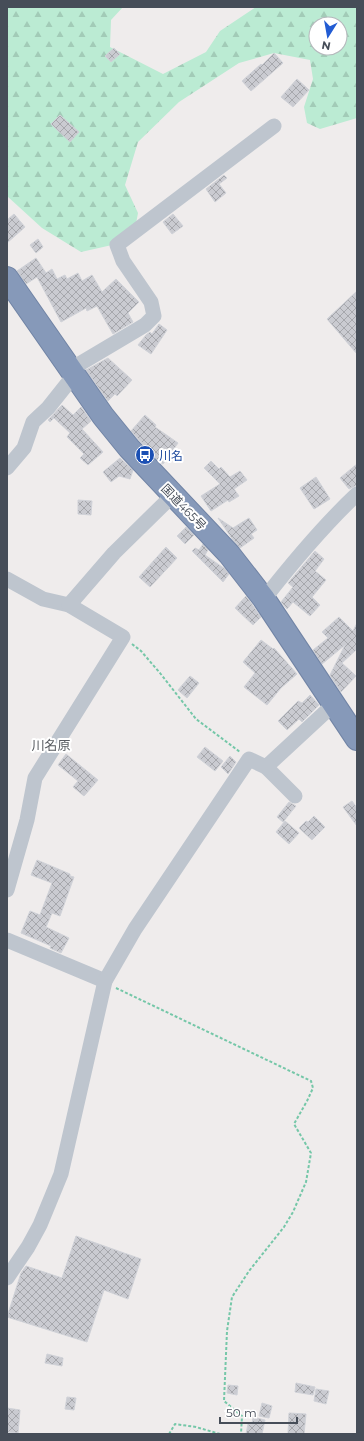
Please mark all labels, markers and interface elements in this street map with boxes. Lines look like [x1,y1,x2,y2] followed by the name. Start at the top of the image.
[308,16,348,56] north arrow
[320,38,332,54] text: N
[134,444,156,466] bus stop icon: 川名
[159,448,183,463] place label: 川名
[158,481,210,533] street label: 国道465号
[31,737,71,753] district label: 川名原
[220,1399,297,1425] scale bar
[226,1405,257,1420] text: 50 m

